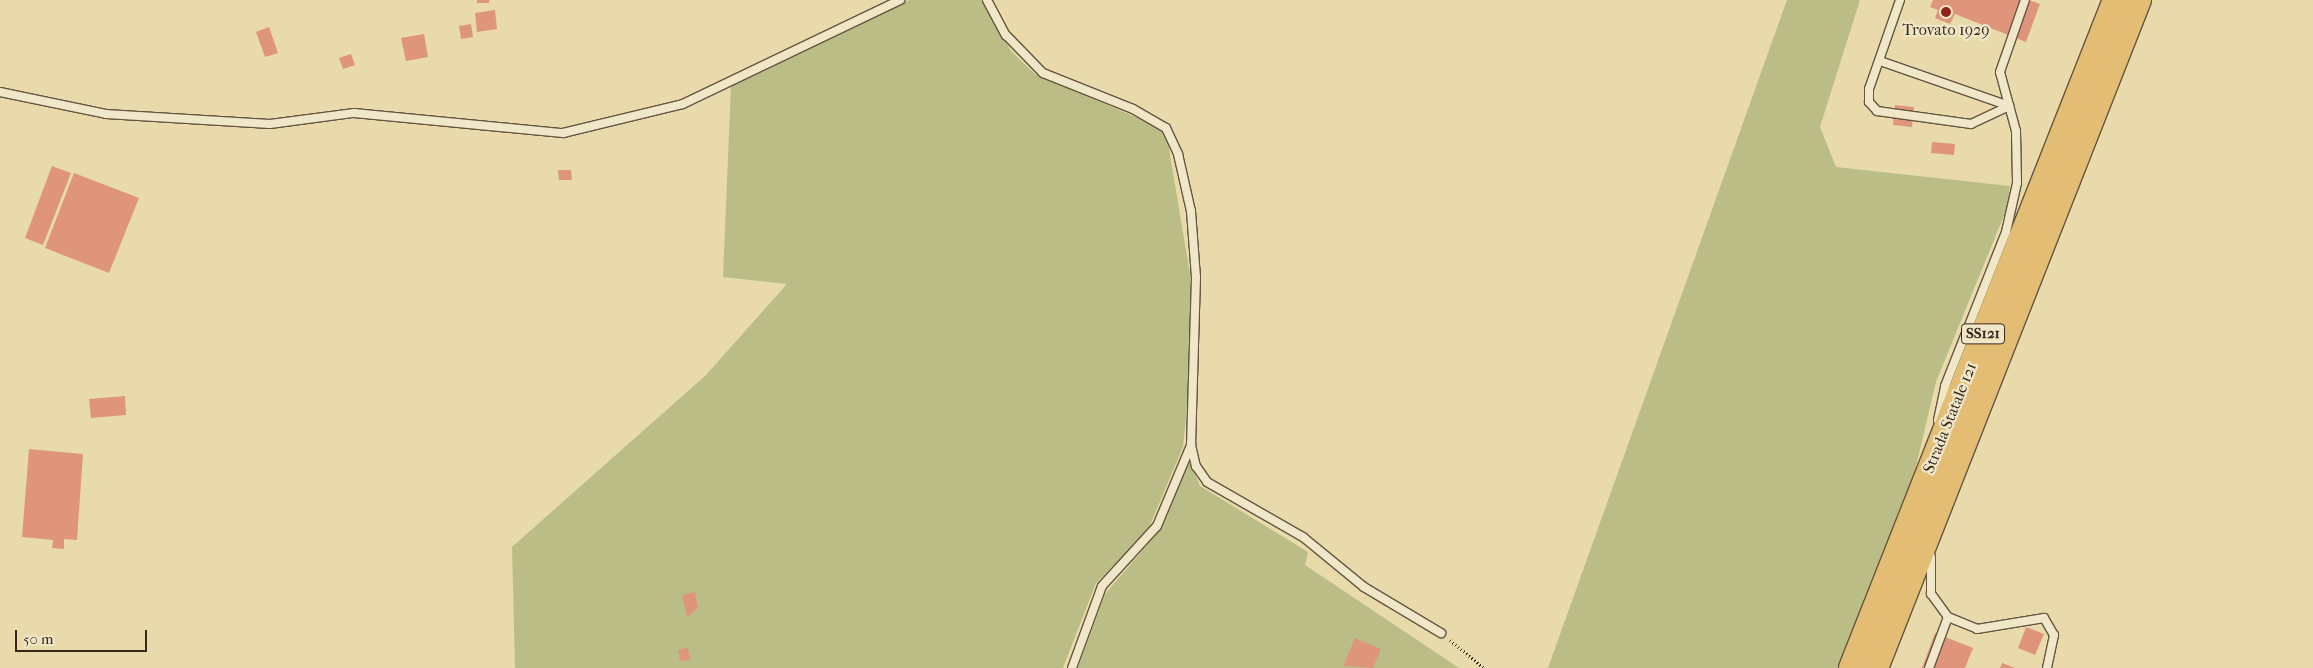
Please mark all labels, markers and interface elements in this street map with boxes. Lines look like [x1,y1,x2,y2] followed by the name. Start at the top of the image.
[1940,6,1952,18] marker: Trovato 1929
[1902,20,1990,40] place label: Trovato 1929
[1960,322,2006,346] road number: SS121
[1919,360,1981,476] street label: Strada Statale 121
[18,620,150,652] scale bar
[23,630,53,648] text: 50 m

